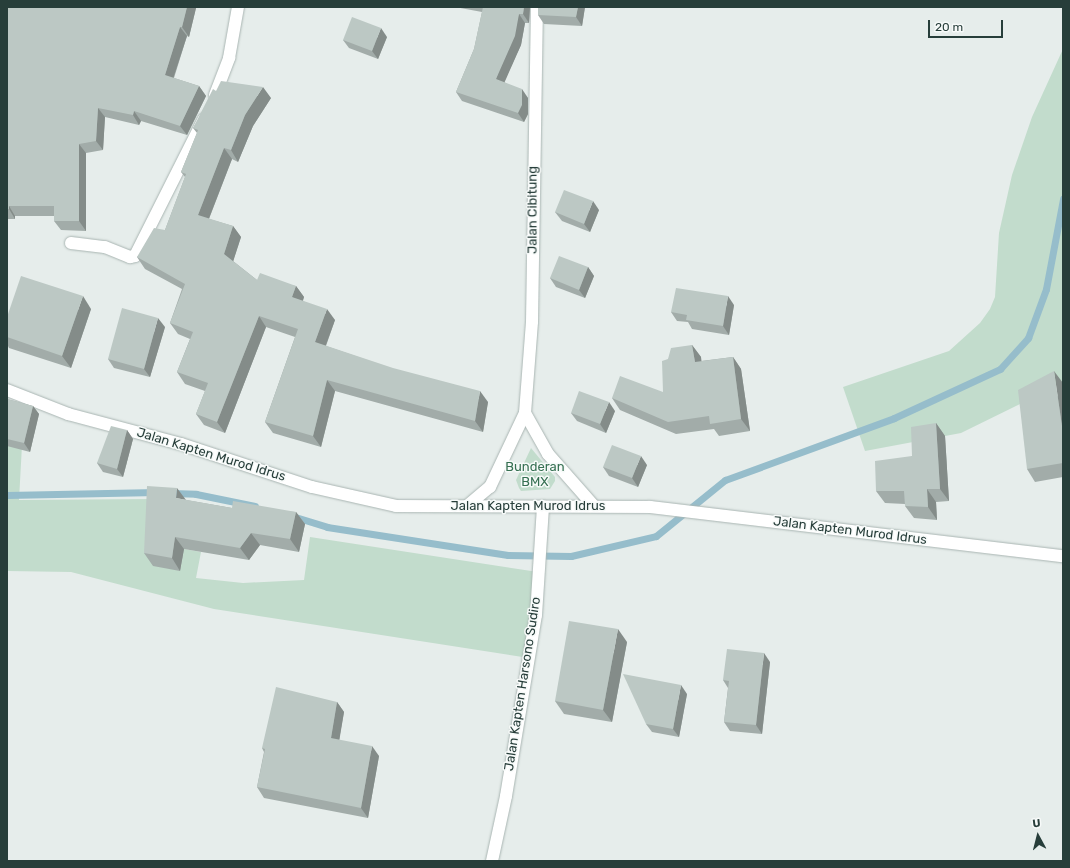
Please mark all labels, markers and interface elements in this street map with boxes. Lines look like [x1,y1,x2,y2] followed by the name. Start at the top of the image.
[930,12,1005,38] scale bar
[935,20,963,34] text: 20 m
[525,166,541,254] street label: Jalan Cibitung
[135,425,287,485] street label: Jalan Kapten Murod Idrus
[505,460,565,491] park label: Bunderan BMX
[451,498,605,514] street label: Jalan Kapten Murod Idrus
[772,514,928,548] street label: Jalan Kapten Murod Idrus
[502,596,544,772] street label: Jalan Kapten Harsono Sudiro
[1018,816,1058,856] north arrow
[1032,817,1041,831] text: U

